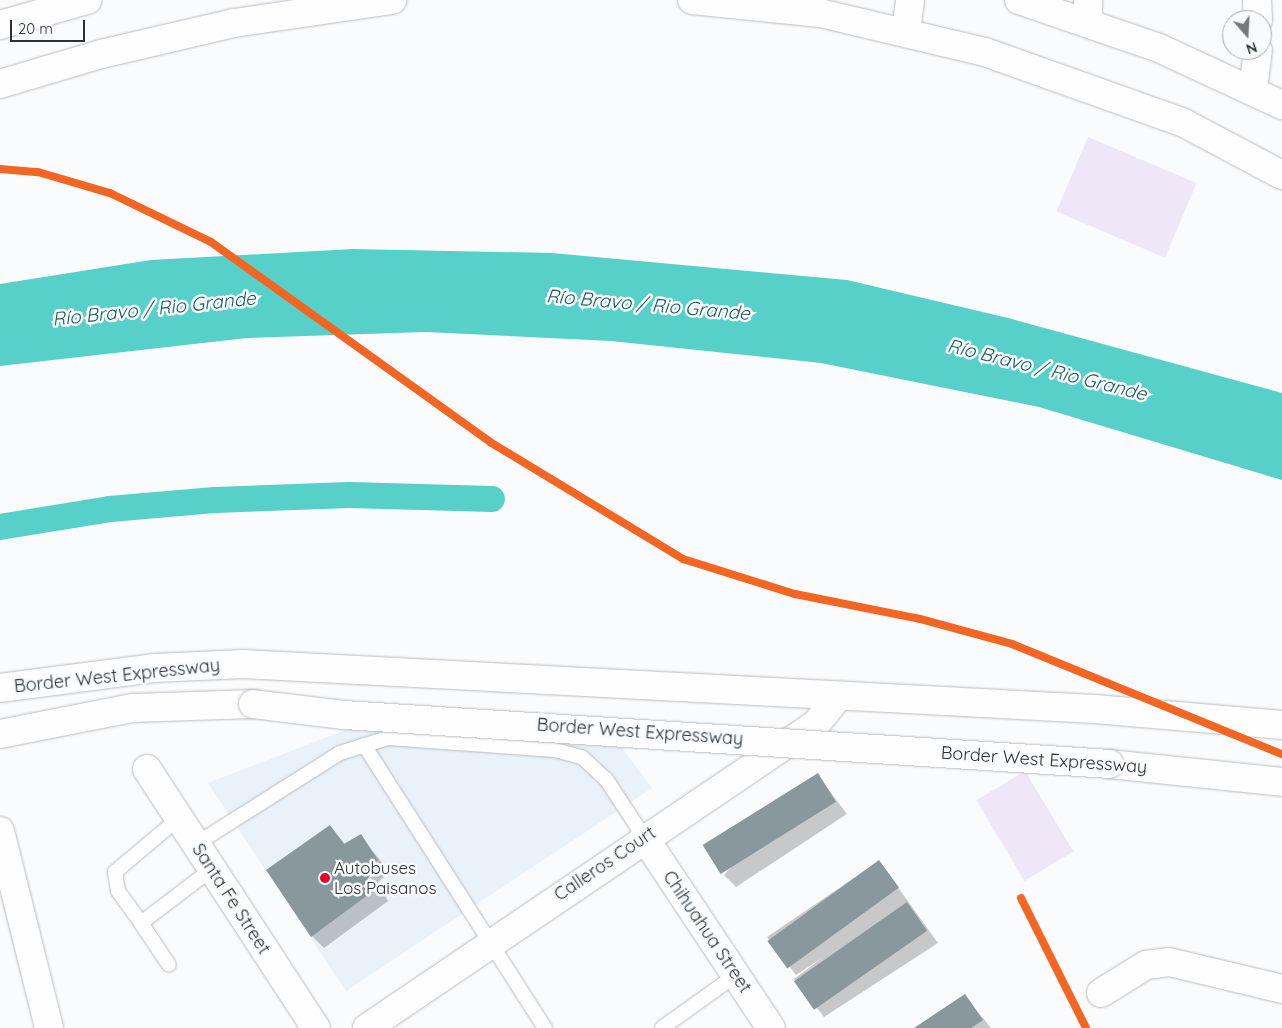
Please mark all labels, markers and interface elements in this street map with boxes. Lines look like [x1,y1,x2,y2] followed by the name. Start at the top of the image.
[12,10,88,42] scale bar
[1222,10,1272,60] north arrow
[18,19,53,38] text: 20 m
[1244,38,1259,58] text: N
[545,285,751,325] water label: Río Bravo / Rio Grande
[51,287,257,331] water label: Río Bravo / Rio Grande
[945,334,1149,406] water label: Río Bravo / Rio Grande
[13,654,221,698] street label: Border West Expressway
[536,714,744,750] street label: Border West Expressway
[940,742,1148,778] street label: Border West Expressway
[550,822,660,906] street label: Calleros Court
[187,840,275,958] street label: Santa Fe Street
[334,858,436,898] place label: Autobuses Los Paisanos
[658,867,756,997] street label: Chihuahua Street
[320,873,330,883] marker: Autobuses Los Paisanos

